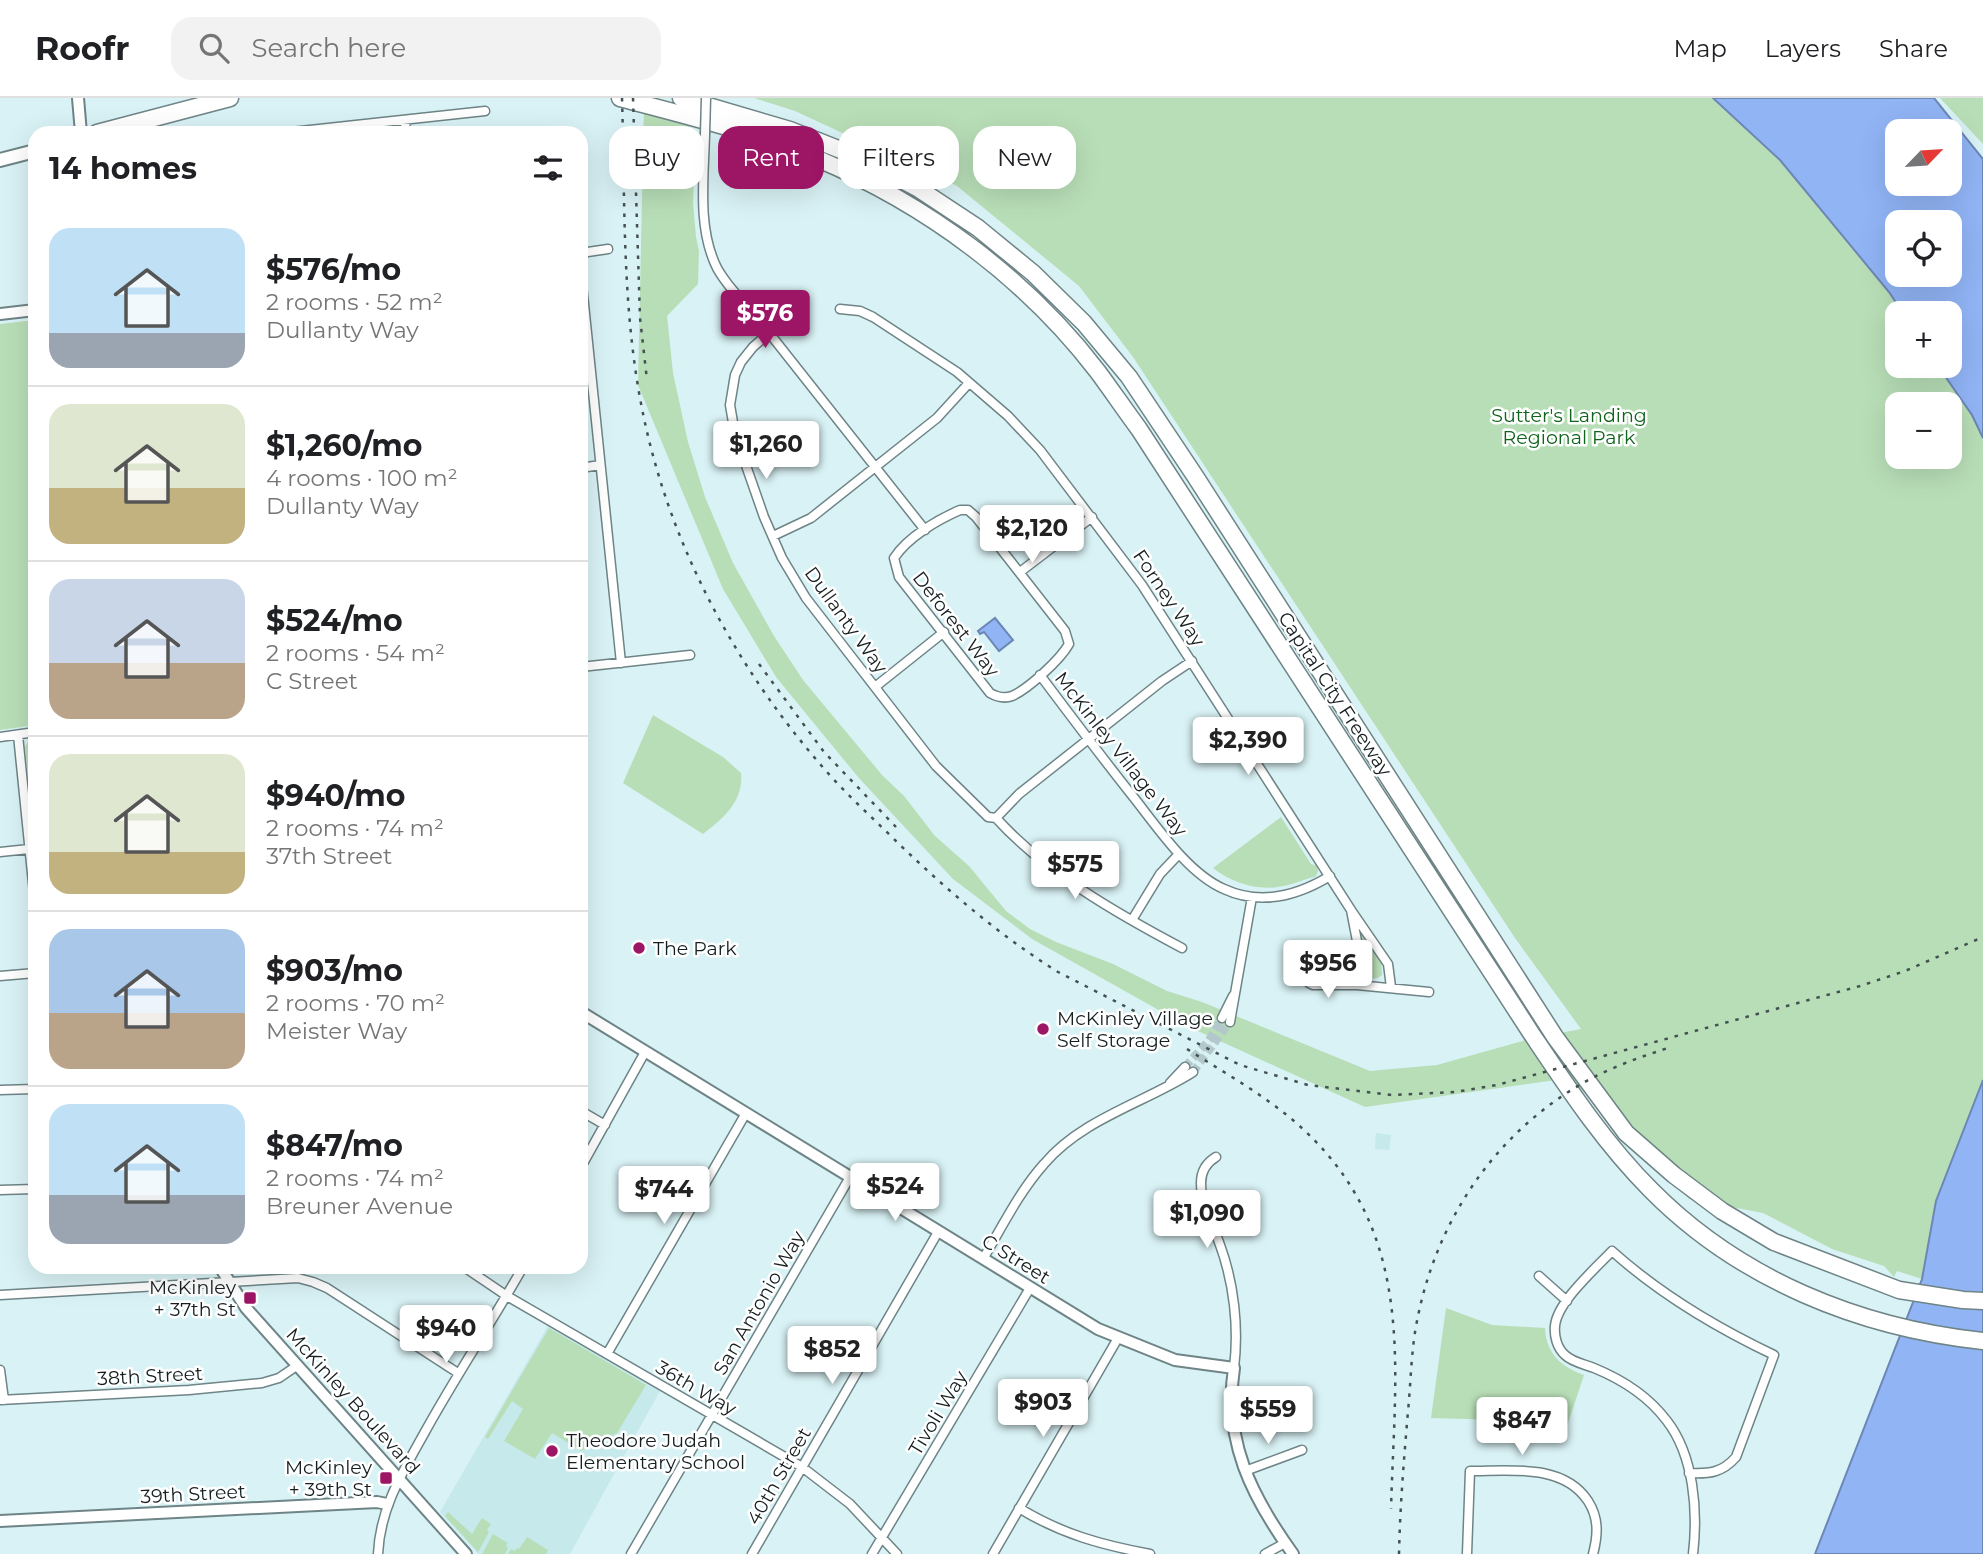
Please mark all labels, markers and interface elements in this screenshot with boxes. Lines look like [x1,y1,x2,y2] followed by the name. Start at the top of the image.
[171,17,661,80] search box
[35,28,129,68] text: Roofr
[195,29,233,67] icon: search
[251,32,406,64] text: Search here
[1673,34,1727,63] text: Map
[1765,34,1841,63] text: Layers
[1879,34,1948,63] text: Share
[1885,119,1962,196] north arrow
[1885,119,1962,469] map controls
[609,126,704,189] chip: Buy
[718,126,824,189] chip: Rent
[838,126,959,189] chip: Filters
[973,126,1076,189] chip: New
[529,149,567,187] icon: filters
[49,150,197,187] text: 14 homes
[1885,210,1962,287] button: locate
[266,251,401,288] text: $576/mo
[105,256,189,340] icon: home
[266,288,443,316] text: 2 rooms · 52 m²
[724,290,806,350] pin: $576
[737,299,793,327] text: $576
[1885,301,1962,378] button: +
[266,316,419,344] text: Dullanty Way
[1885,392,1962,469] button: −
[1491,404,1647,449] park label: Sutter's Landing Regional Park
[709,422,823,481] pin: $1,260
[266,427,422,464] text: $1,260/mo
[729,430,803,458] text: $1,260
[105,432,189,516] icon: home
[266,464,458,492] text: 4 rooms · 100 m²
[266,492,419,520] text: Dullanty Way
[975,505,1089,565] pin: $2,120
[996,514,1068,542] text: $2,120
[1128,545,1210,651] street label: Forney Way
[800,562,893,678] street label: Dullanty Way
[908,567,1005,682] street label: Deforest Way
[266,602,403,639] text: $524/mo
[105,607,189,691] icon: home
[1273,608,1397,781] street label: Capital City Freeway
[266,639,445,667] text: 2 rooms · 54 m²
[266,667,358,695] text: C Street
[1050,667,1193,841] street label: McKinley Village Way
[1191,718,1305,777] pin: $2,390
[1209,726,1287,754] text: $2,390
[266,777,405,814] text: $940/mo
[105,782,189,866] icon: home
[266,814,444,842] text: 2 rooms · 74 m²
[266,842,392,870] text: 37th Street
[1034,842,1116,901] pin: $575
[1047,850,1103,878] text: $575
[653,937,737,960] place label: The Park
[631,940,647,956] marker: The Park
[1287,940,1369,1000] pin: $956
[1299,949,1357,977] text: $956
[266,952,403,989] text: $903/mo
[105,957,189,1041] icon: home
[266,989,445,1017] text: 2 rooms · 70 m²
[1057,1007,1213,1052] place label: McKinley Village Self Storage
[266,1017,407,1045] text: Meister Way
[1035,1021,1051,1037] marker: McKinley Village Self Storage
[266,1127,403,1164] text: $847/mo
[105,1132,189,1216] icon: home
[266,1164,444,1192] text: 2 rooms · 74 m²
[854,1164,936,1223] pin: $524
[623,1166,705,1226] pin: $744
[866,1172,924,1200] text: $524
[635,1175,693,1203] text: $744
[1150,1190,1264,1250] pin: $1,090
[266,1192,453,1220] text: Breuner Avenue
[1169,1199,1245,1227] text: $1,090
[708,1226,810,1379] street label: San Antonio Way
[978,1229,1055,1289] street label: C Street
[149,1276,237,1321] place label: McKinley + 37th St
[242,1290,258,1306] marker: McKinley + 37th St
[405,1306,487,1365] pin: $940
[416,1314,476,1342] text: $940
[281,1323,425,1479] street label: McKinley Boulevard
[791,1326,873,1386] pin: $852
[804,1335,861,1363] text: $852
[652,1356,741,1421] street label: 36th Way
[97,1362,204,1390] street label: 38th Street
[904,1366,973,1459] street label: Tivoli Way
[1002,1380,1084,1439] pin: $903
[1227,1386,1309,1446] pin: $559
[1014,1388,1072,1416] text: $903
[1240,1395,1296,1423] text: $559
[1481,1398,1563,1457] pin: $847
[1492,1406,1552,1434] text: $847
[742,1423,816,1529] street label: 40th Street
[566,1429,745,1474] place label: Theodore Judah Elementary School
[544,1443,560,1459] marker: Theodore Judah Elementary School
[285,1456,373,1501] place label: McKinley + 39th St
[378,1470,394,1486] marker: McKinley + 39th St
[140,1480,247,1508] street label: 39th Street

